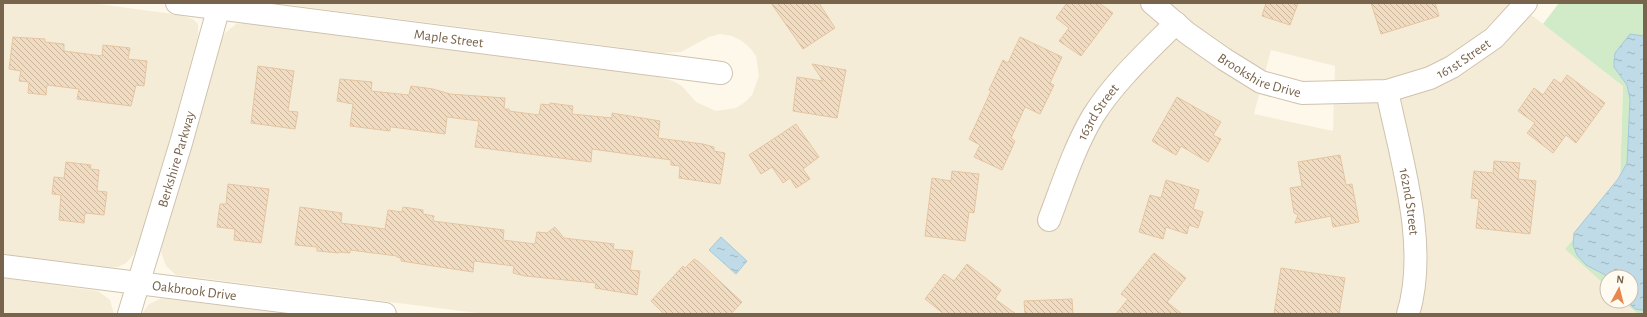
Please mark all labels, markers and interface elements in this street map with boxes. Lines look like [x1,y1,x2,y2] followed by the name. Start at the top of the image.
[413,28,485,50] street label: Maple Street
[1435,36,1494,82] street label: 161st Street
[1215,51,1302,100] street label: Brookshire Drive
[1075,81,1122,143] street label: 163rd Street
[156,109,198,209] street label: Berkshire Parkway
[1396,167,1421,236] street label: 162nd Street
[1599,269,1639,309] north arrow
[1616,274,1625,285] text: N
[151,279,237,303] street label: Oakbrook Drive

